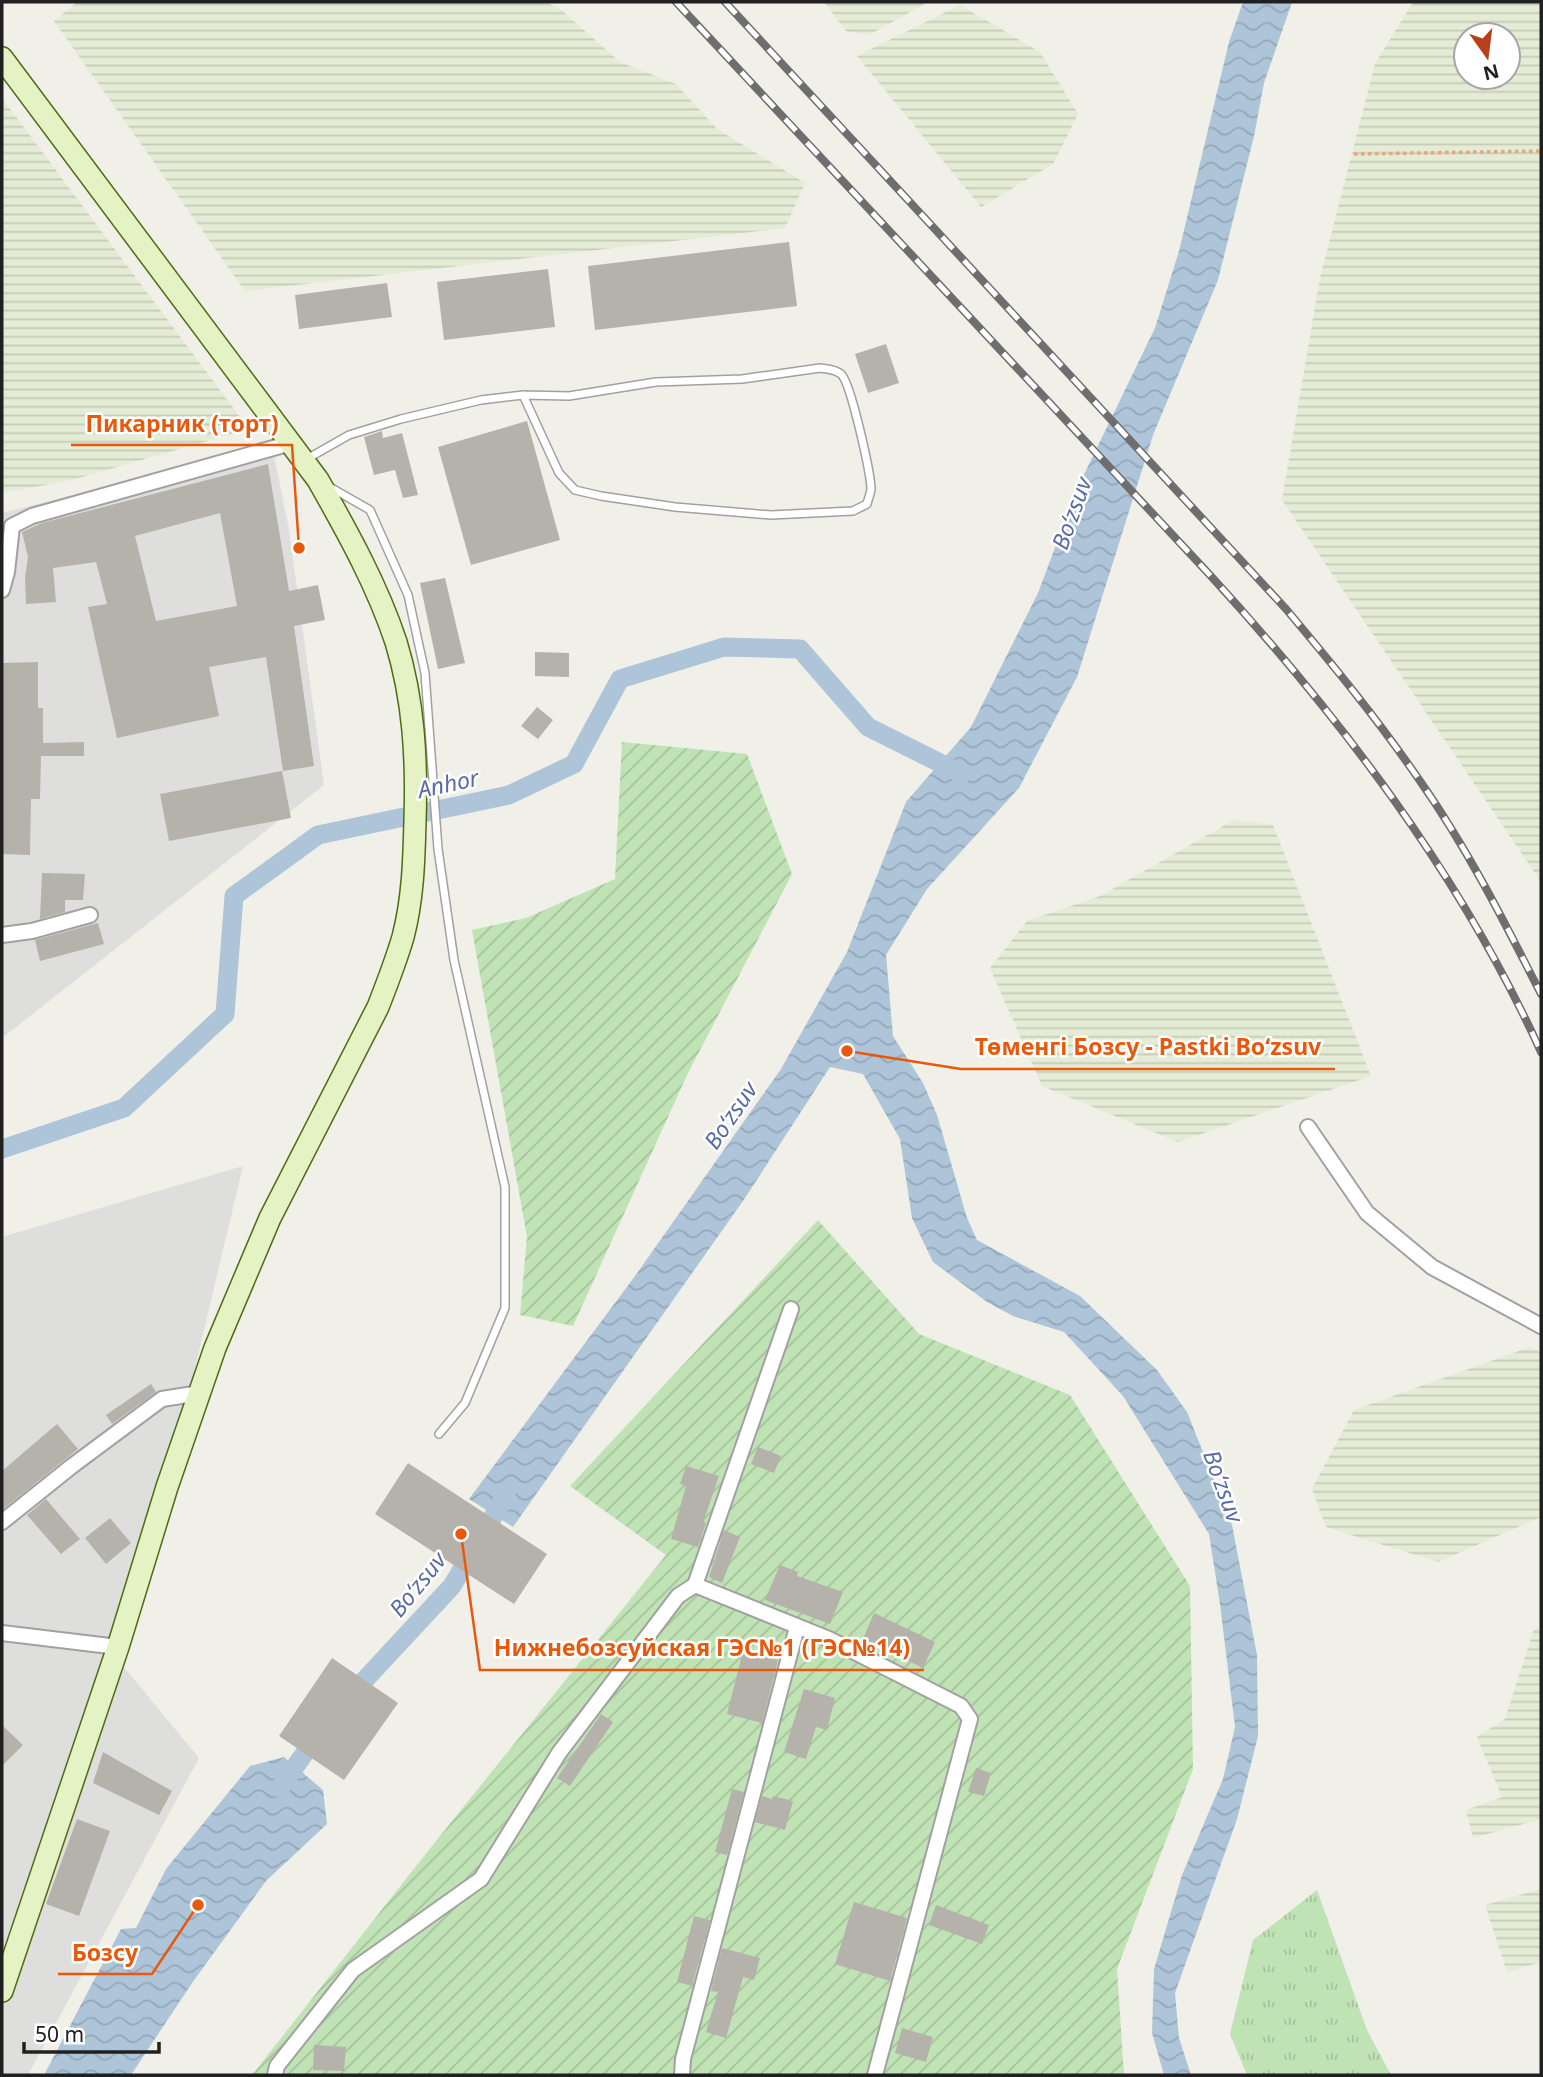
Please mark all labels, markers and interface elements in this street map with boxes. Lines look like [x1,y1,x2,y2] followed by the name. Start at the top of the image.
[1452,21,1522,91] north arrow
[1480,58,1502,87] text: N
[71,401,292,445] callout: Пикарник (торт)
[85,407,279,439] text: Пикарник (торт)
[1043,471,1099,554] water label: Boʻzsuv
[413,761,482,805] water label: Anhor
[961,1025,1335,1069] callout: Төменгі Бозсу - Pastki Boʻzsuv
[975,1030,1322,1062] text: Төменгі Бозсу - Pastki Boʻzsuv
[696,1074,765,1155] water label: Boʻzsuv
[1196,1445,1252,1528] water label: Boʻzsuv
[381,1544,454,1623] water label: Boʻzsuv
[480,1626,924,1670] callout: Нижнебозсуйская ГЭС№1 (ГЭС№14)
[494,1631,910,1663] text: Нижнебозсуйская ГЭС№1 (ГЭС№14)
[58,1930,152,1974] callout: Бозсу
[72,1936,139,1968] text: Бозсу
[24,2010,159,2054] scale bar
[35,2020,84,2048] text: 50 m

